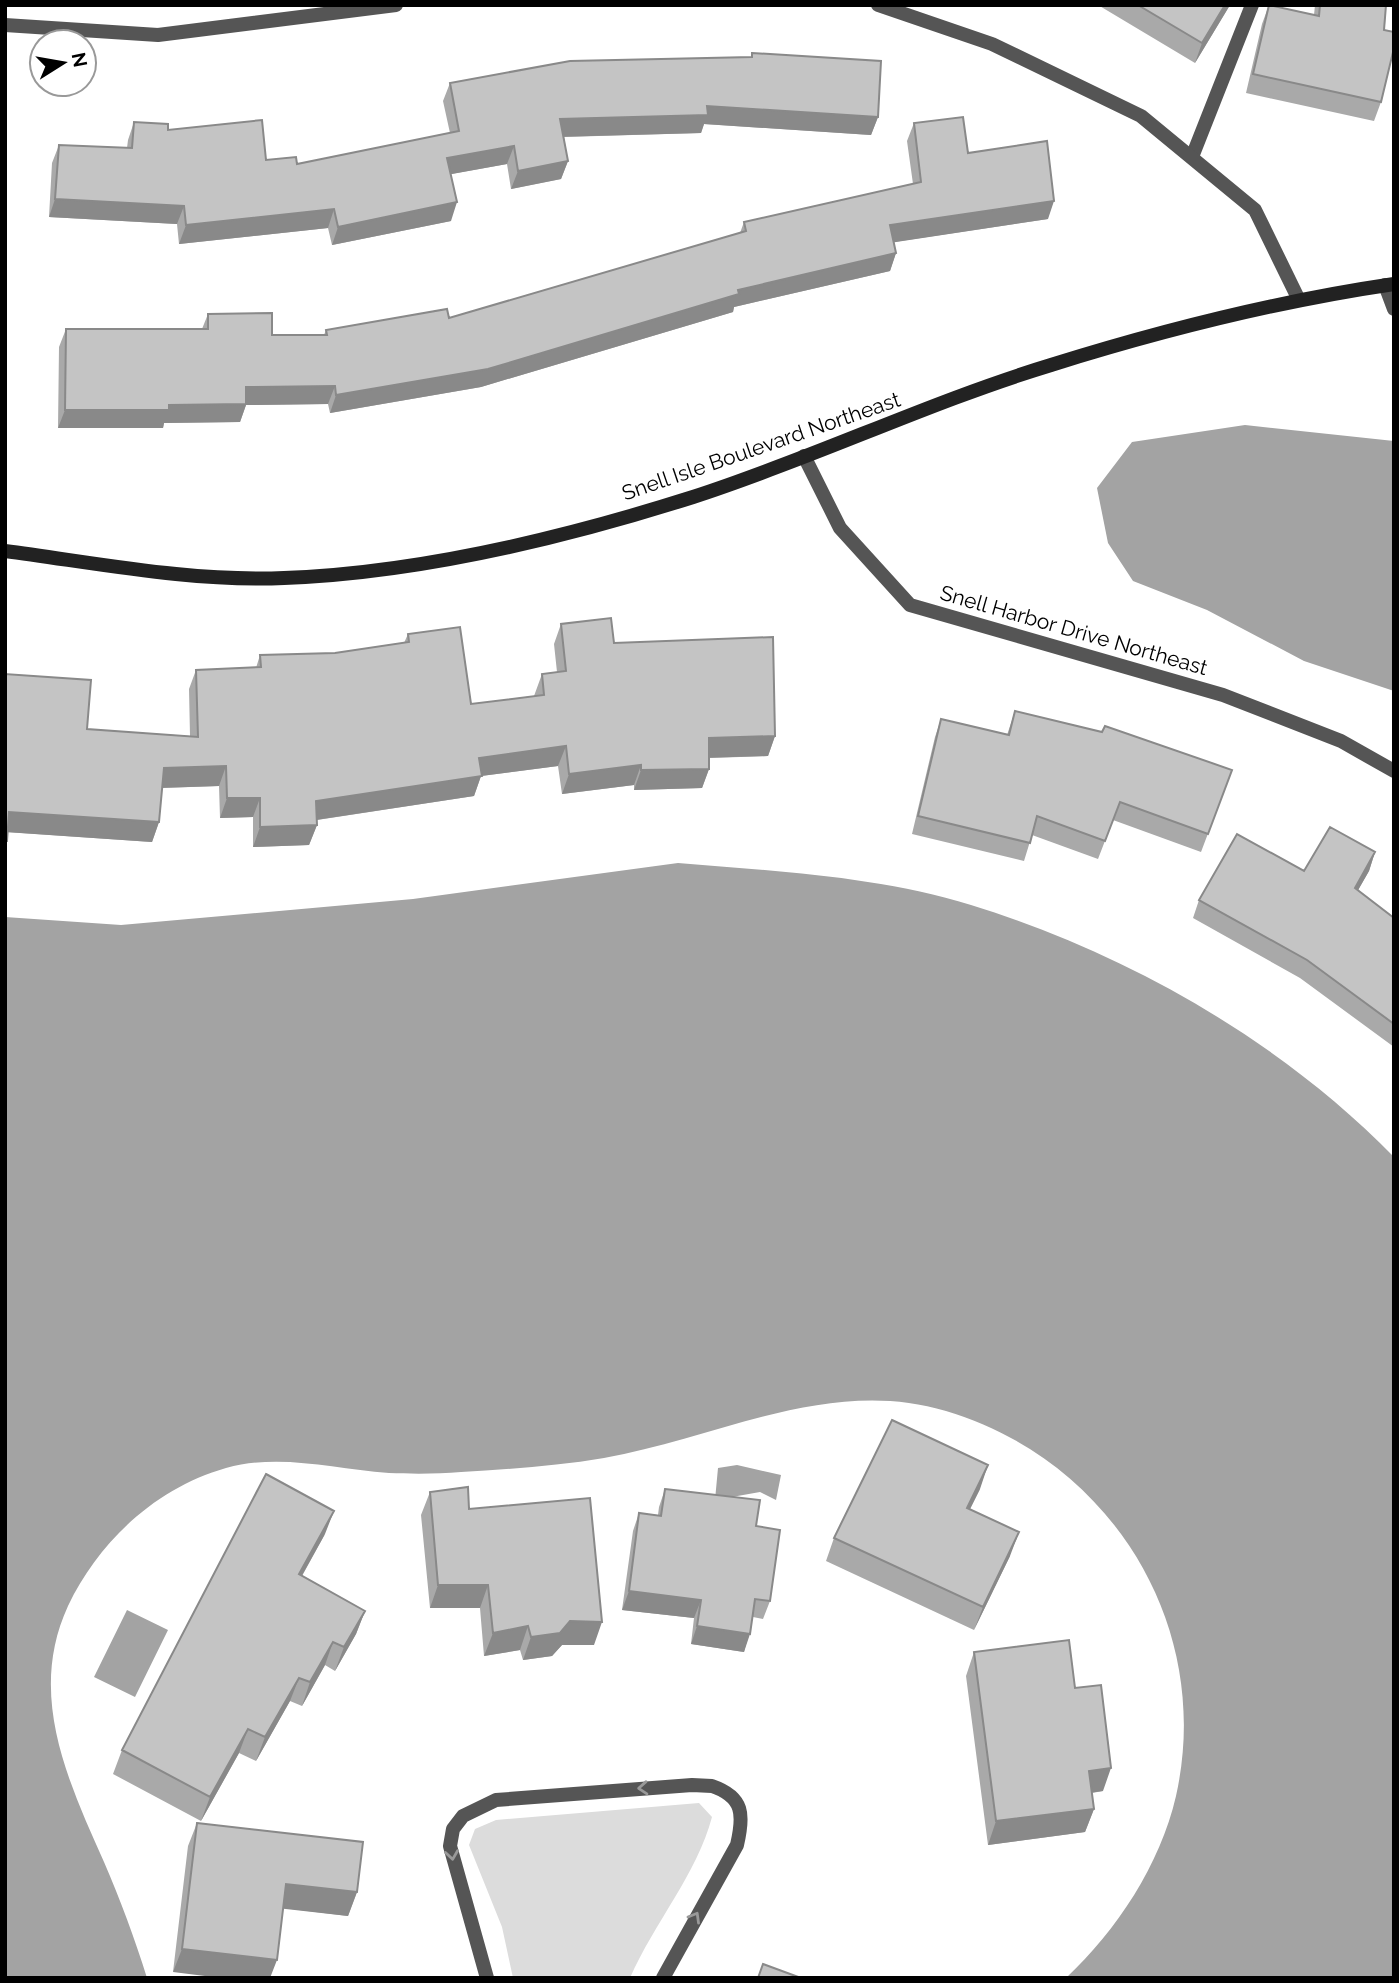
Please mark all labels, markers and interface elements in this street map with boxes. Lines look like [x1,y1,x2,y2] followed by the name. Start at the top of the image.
[28,28,98,98] north arrow
[68,51,92,69] text: N
[619,387,903,505] street label: Snell Isle Boulevard Northeast
[937,580,1211,680] street label: Snell Harbor Drive Northeast
[637,1780,648,1795] one-way arrow
[444,1849,459,1861] one-way arrow
[687,1912,700,1925] one-way arrow

